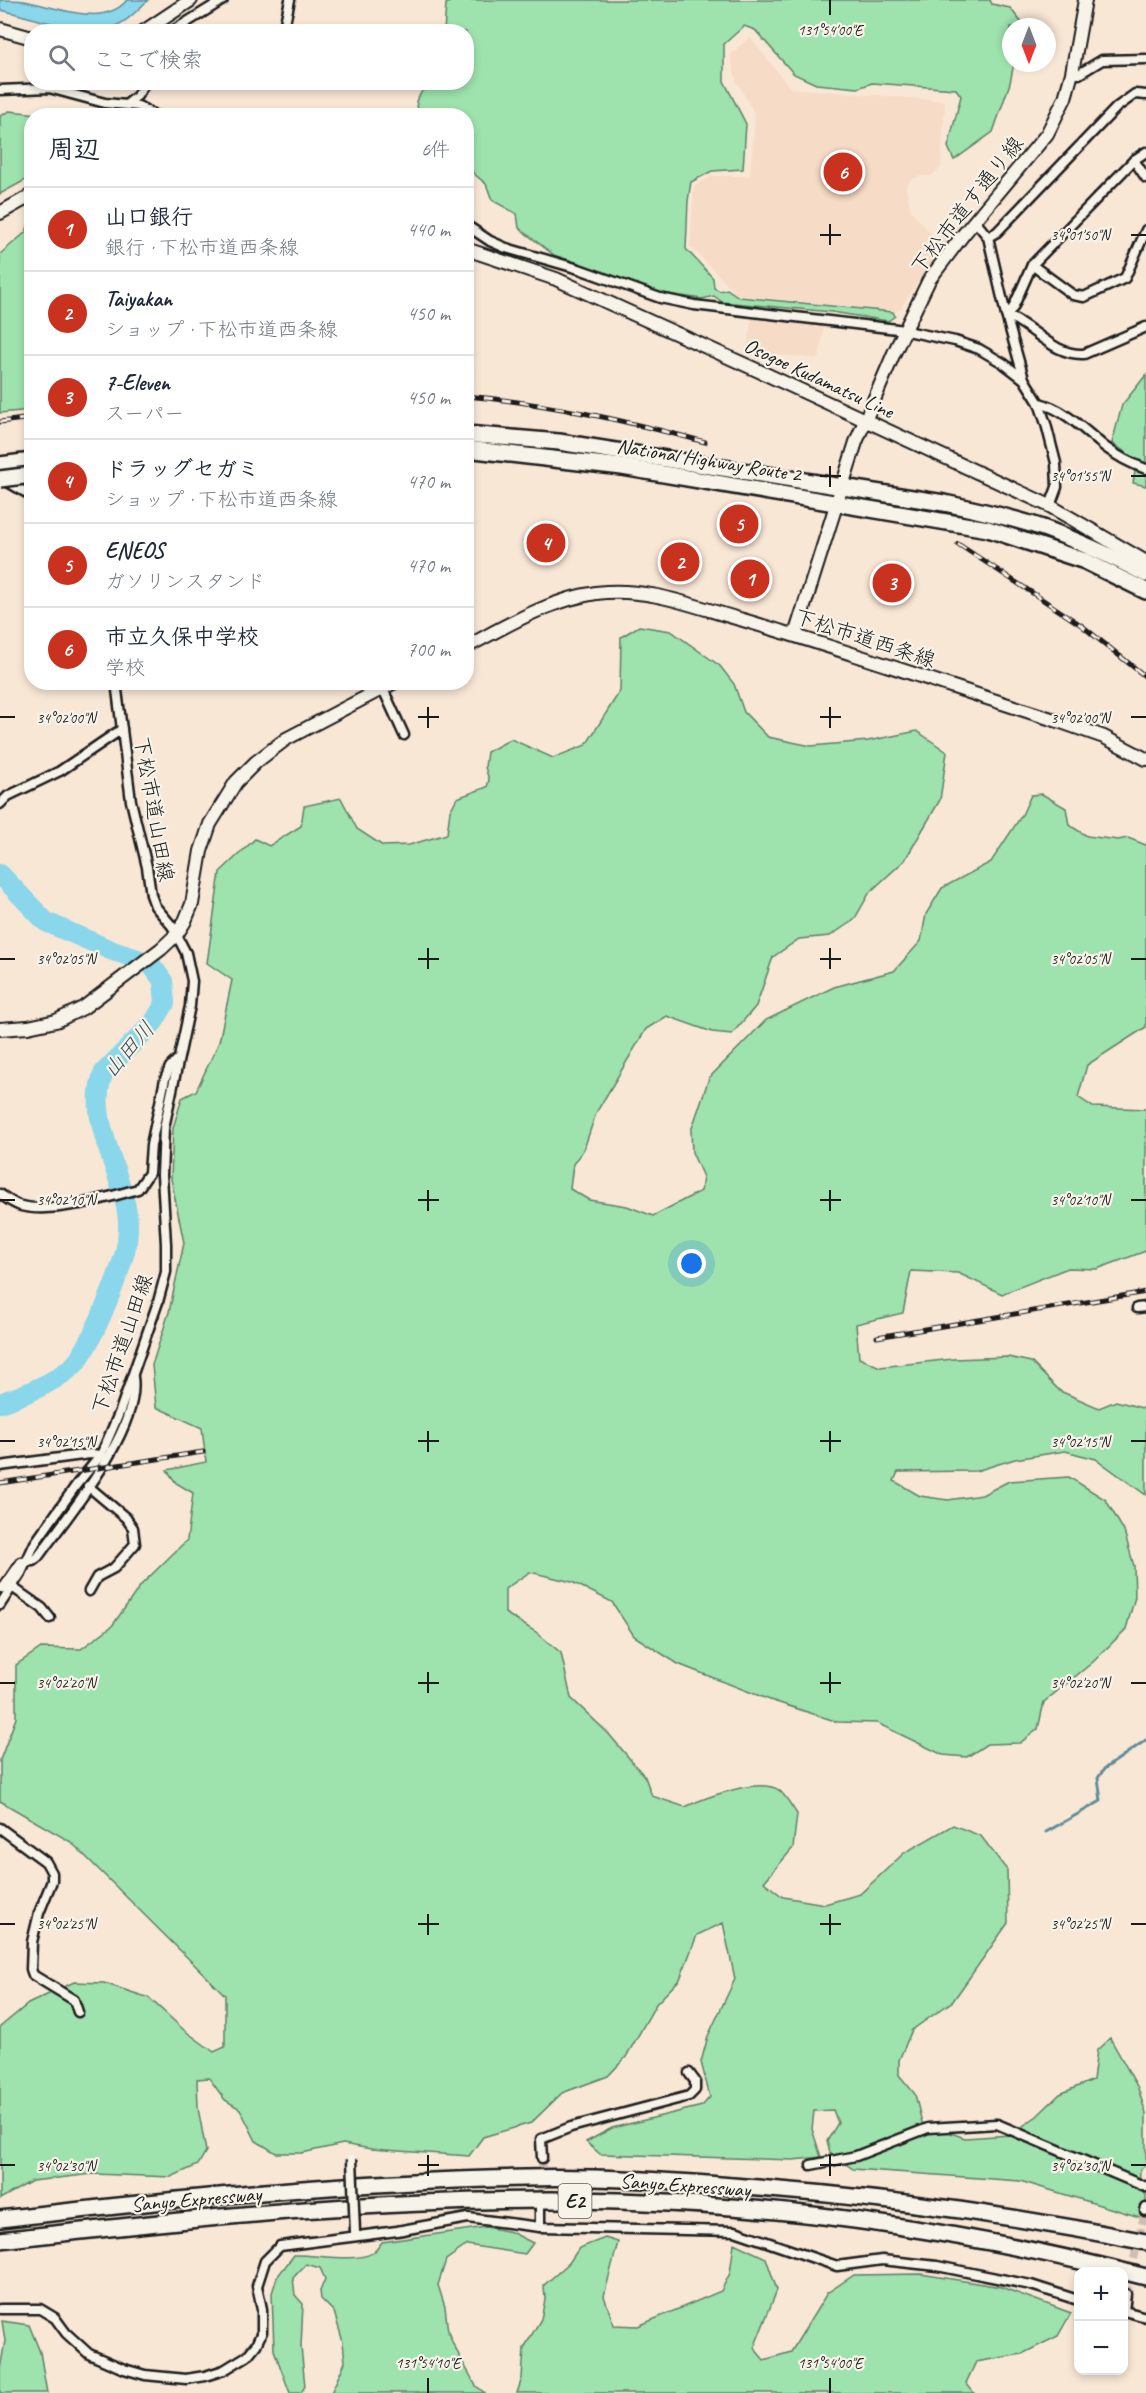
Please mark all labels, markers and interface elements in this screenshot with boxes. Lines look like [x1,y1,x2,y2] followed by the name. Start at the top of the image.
[1002,18,1056,72] north arrow
[798,21,864,40] text: 131°54'00"E
[24,24,474,90] search box
[45,41,78,74] icon: search
[93,46,203,74] text: ここで検索
[905,131,1029,279] street label: 下松市道す通り線
[48,133,100,166] text: 周辺
[421,137,450,162] text: 6件
[824,150,862,195] pin: 6
[105,203,193,231] text: 山口銀行
[63,217,72,242] text: 1
[407,217,450,242] text: 440 m
[1050,226,1113,245] text: 34°01'50"N
[105,235,298,260] text: 銀行 · 下松市道西条線
[105,285,172,313] text: Taiyakan
[63,301,72,326] text: 2
[407,301,450,326] text: 450 m
[105,317,338,342] text: ショップ · 下松市道西条線
[740,332,899,425] street label: Osogoe Kudamatsu Line
[105,369,170,397] text: 7-Eleven
[63,385,72,410] text: 3
[407,385,450,410] text: 450 m
[105,401,184,426] text: スーパー
[615,433,805,488] street label: National Highway Route 2
[105,455,259,483] text: ドラッグセガミ
[1050,467,1113,486] text: 34°01'55"N
[63,469,72,494] text: 4
[407,469,450,494] text: 470 m
[105,487,338,512] text: ショップ · 下松市道西条線
[720,502,758,546] pin: 5
[526,520,566,566] pin: 4
[105,537,164,565] text: ENEOS
[660,540,700,584] pin: 2
[63,553,72,578] text: 5
[407,553,450,578] text: 470 m
[730,556,770,602] pin: 1
[872,560,912,606] pin: 3
[105,569,265,594] text: ガソリンスタンド
[791,603,939,673] street label: 下松市道西条線
[105,623,259,651] text: 市立久保中学校
[63,637,72,662] text: 6
[407,637,450,662] text: 700 m
[105,655,145,680] text: 学校
[36,709,99,728] text: 34°02'00"N
[1050,709,1113,728] text: 34°02'00"N
[128,734,180,884] street label: 下松市道山田線
[36,950,99,969] text: 34°02'05"N
[1050,950,1113,969] text: 34°02'05"N
[97,1016,161,1084] water label: 山田川
[36,1191,99,1210] text: 34°02'10"N
[1050,1191,1113,1210] text: 34°02'10"N
[677,1249,706,1278] your location
[86,1270,158,1418] street label: 下松市道山田線
[36,1433,99,1452] text: 34°02'15"N
[1050,1433,1113,1452] text: 34°02'15"N
[36,1674,99,1693] text: 34°02'20"N
[1050,1674,1113,1693] text: 34°02'20"N
[36,1915,99,1934] text: 34°02'25"N
[1050,1915,1113,1934] text: 34°02'25"N
[36,2157,99,2176] text: 34°02'30"N
[1050,2157,1113,2176] text: 34°02'30"N
[619,2167,753,2203] street label: Sanyo Expressway
[130,2180,264,2218] street label: Sanyo Expressway
[558,2184,592,2218] road number: E2
[1074,2267,1128,2375] map controls
[1074,2267,1128,2321] button: +
[1074,2321,1128,2375] button: −
[396,2354,462,2373] text: 131°54'10"E
[798,2354,864,2373] text: 131°54'00"E

